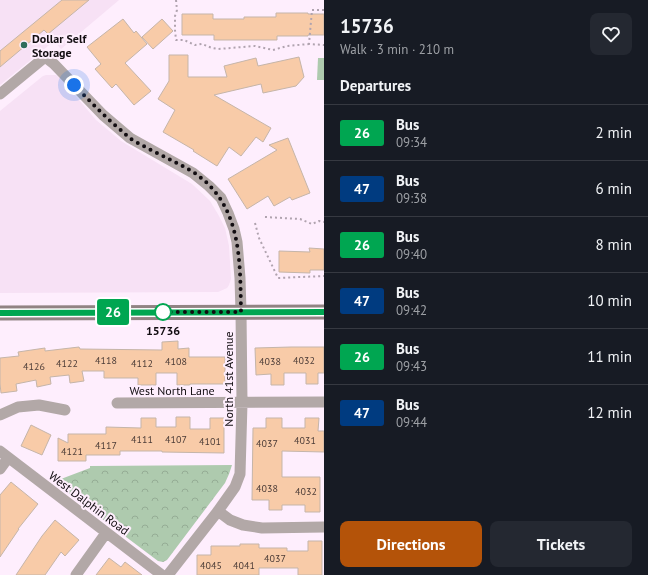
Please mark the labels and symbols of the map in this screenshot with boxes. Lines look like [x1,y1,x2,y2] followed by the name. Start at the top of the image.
[32,31,87,60] place label: Dollar Self Storage
[19,40,29,50] marker: Dollar Self Storage
[64,75,84,95] your location
[95,299,131,325] line badge: 26
[154,303,172,321] marker: 15736
[146,323,180,338] place label: 15736
[221,331,236,427] street label: North 41st Avenue
[95,354,117,367] house number: 4118
[293,354,315,367] house number: 4032
[165,355,187,368] house number: 4108
[259,355,281,368] house number: 4038
[56,357,78,370] house number: 4122
[131,357,153,370] house number: 4112
[23,360,45,373] house number: 4126
[129,383,215,398] street label: West North Lane
[131,433,153,446] house number: 4111
[165,433,187,446] house number: 4107
[294,434,316,447] house number: 4031
[199,435,221,448] house number: 4101
[256,437,278,450] house number: 4037
[95,439,117,452] house number: 4117
[61,445,83,458] house number: 4121
[46,468,132,538] street label: West Dalphin Road
[256,482,278,495] house number: 4038
[295,485,317,498] house number: 4032
[264,552,286,565] house number: 4037
[200,559,222,572] house number: 4045
[233,559,255,572] house number: 4041

